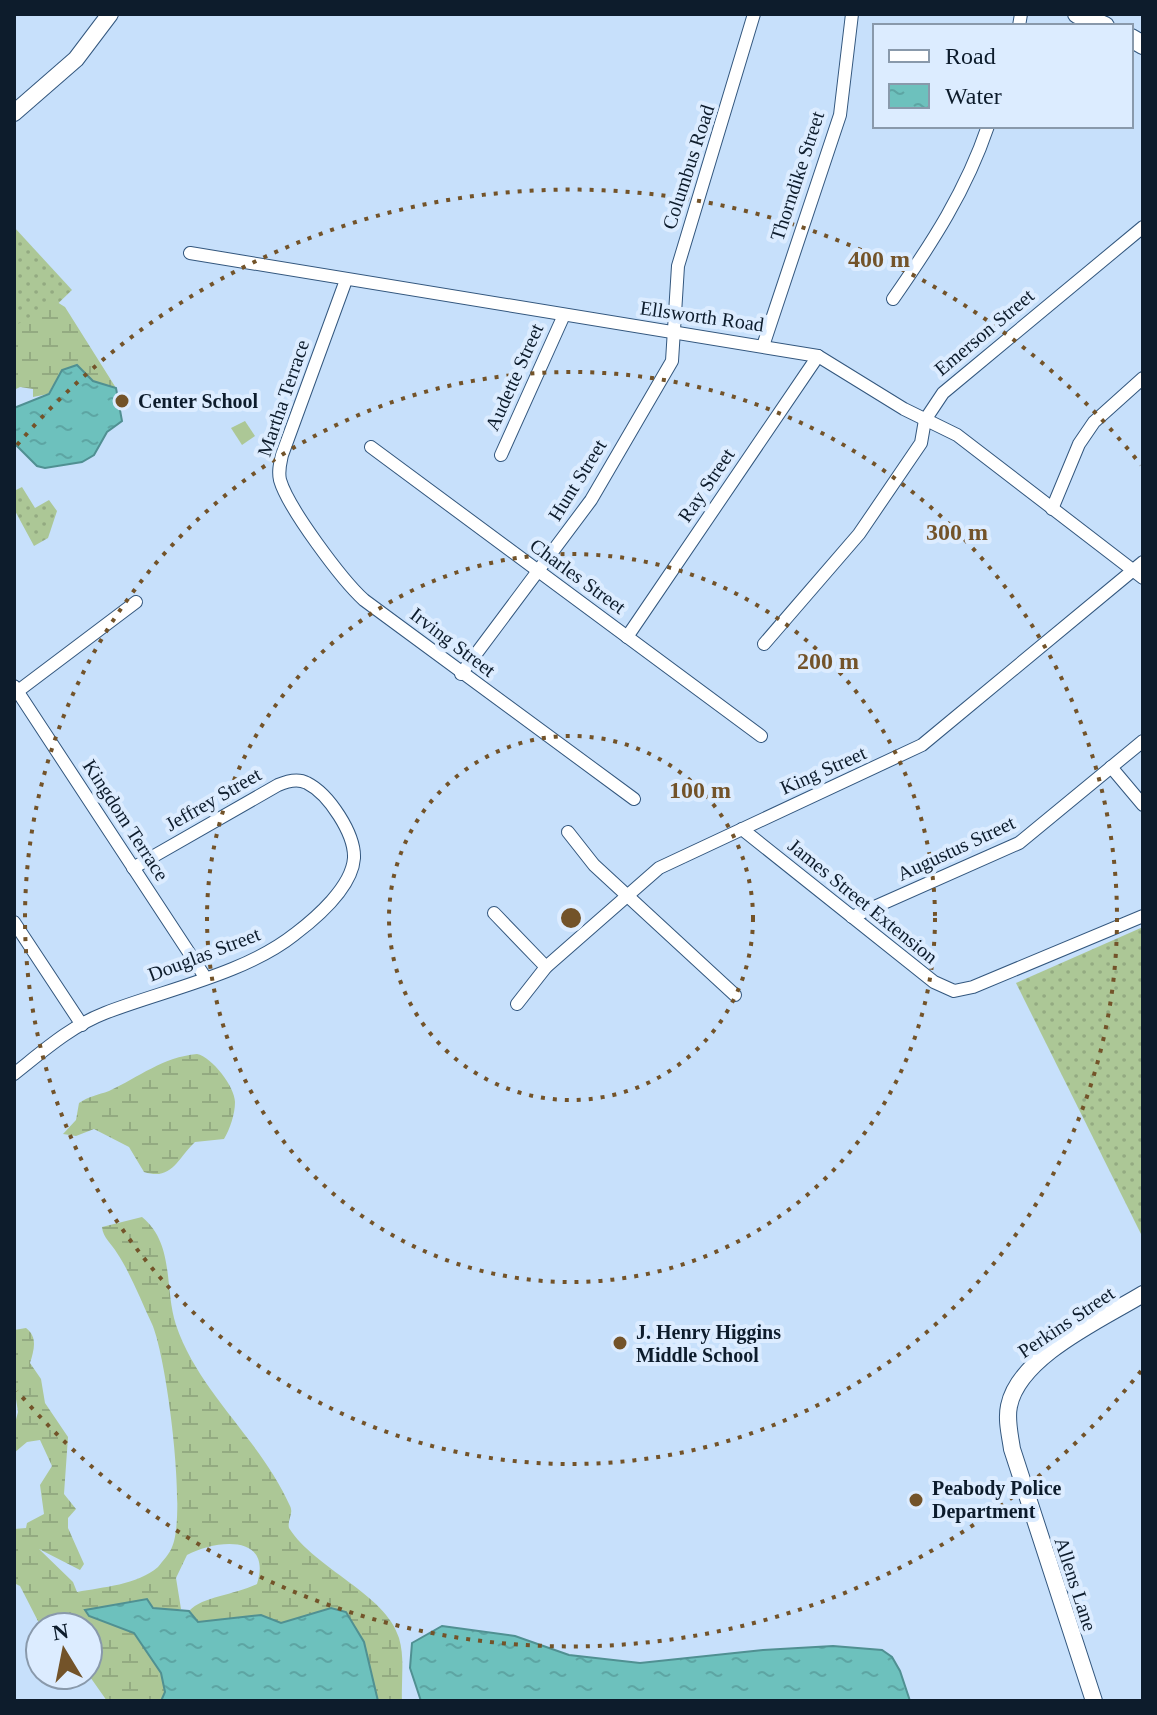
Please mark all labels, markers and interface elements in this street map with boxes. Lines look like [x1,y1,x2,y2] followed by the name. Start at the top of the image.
[873,24,1133,128] legend
[945,43,996,69] text: Road
[945,83,1002,109] text: Water
[658,102,718,232] street label: Columbus Road
[766,108,828,244] street label: Thorndike Street
[848,246,910,272] text: 400 m
[930,284,1038,380] street label: Emerson Street
[639,296,765,336] street label: Ellsworth Road
[481,320,548,434] street label: Audette Street
[253,337,313,459] street label: Martha Terrace
[138,390,259,412] place label: Center School
[113,392,131,410] marker: Center School
[543,435,611,525] street label: Hunt Street
[673,444,740,526] street label: Ray Street
[926,519,988,545] text: 300 m
[526,534,630,618] street label: Charles Street
[406,603,500,682] street label: Irving Street
[797,648,859,674] text: 200 m
[777,741,870,800] street label: King Street
[78,755,173,885] street label: Kingdom Terrace
[161,763,266,836] street label: Jeffrey Street
[669,777,731,803] text: 100 m
[894,811,1019,886] street label: Augustus Street
[784,834,942,968] street label: James Street Extension
[557,904,585,932] centre of rings
[145,922,264,986] street label: Douglas Street
[1014,1281,1119,1362] street label: Perkins Street
[636,1321,781,1366] place label: J. Henry Higgins Middle School
[611,1334,629,1352] marker: J. Henry Higgins Middle School
[932,1477,1062,1523] place label: Peabody Police Department
[907,1491,925,1509] marker: Peabody Police Department
[1051,1534,1102,1634] street label: Allens Lane
[24,1611,104,1691] north arrow
[51,1618,71,1645] text: N

